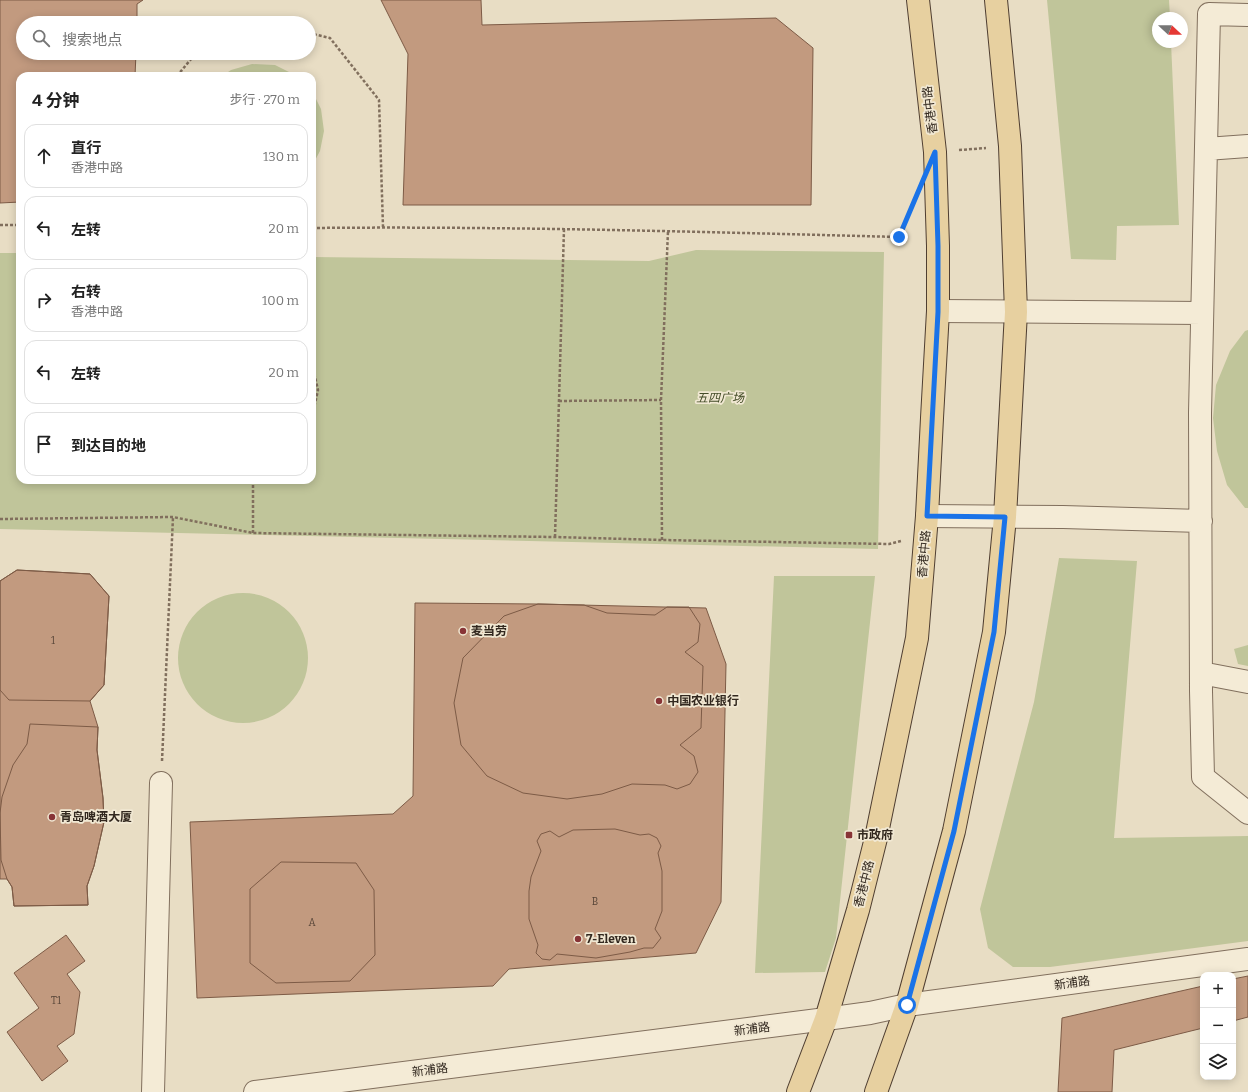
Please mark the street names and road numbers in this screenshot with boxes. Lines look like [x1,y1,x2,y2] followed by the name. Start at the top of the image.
[920,85,940,135] street label: 香港中路
[915,529,933,579] street label: 香港中路
[851,859,877,909] street label: 香港中路
[1053,974,1091,992] street label: 新浦路
[733,1020,771,1038] street label: 新浦路
[411,1061,449,1079] street label: 新浦路

